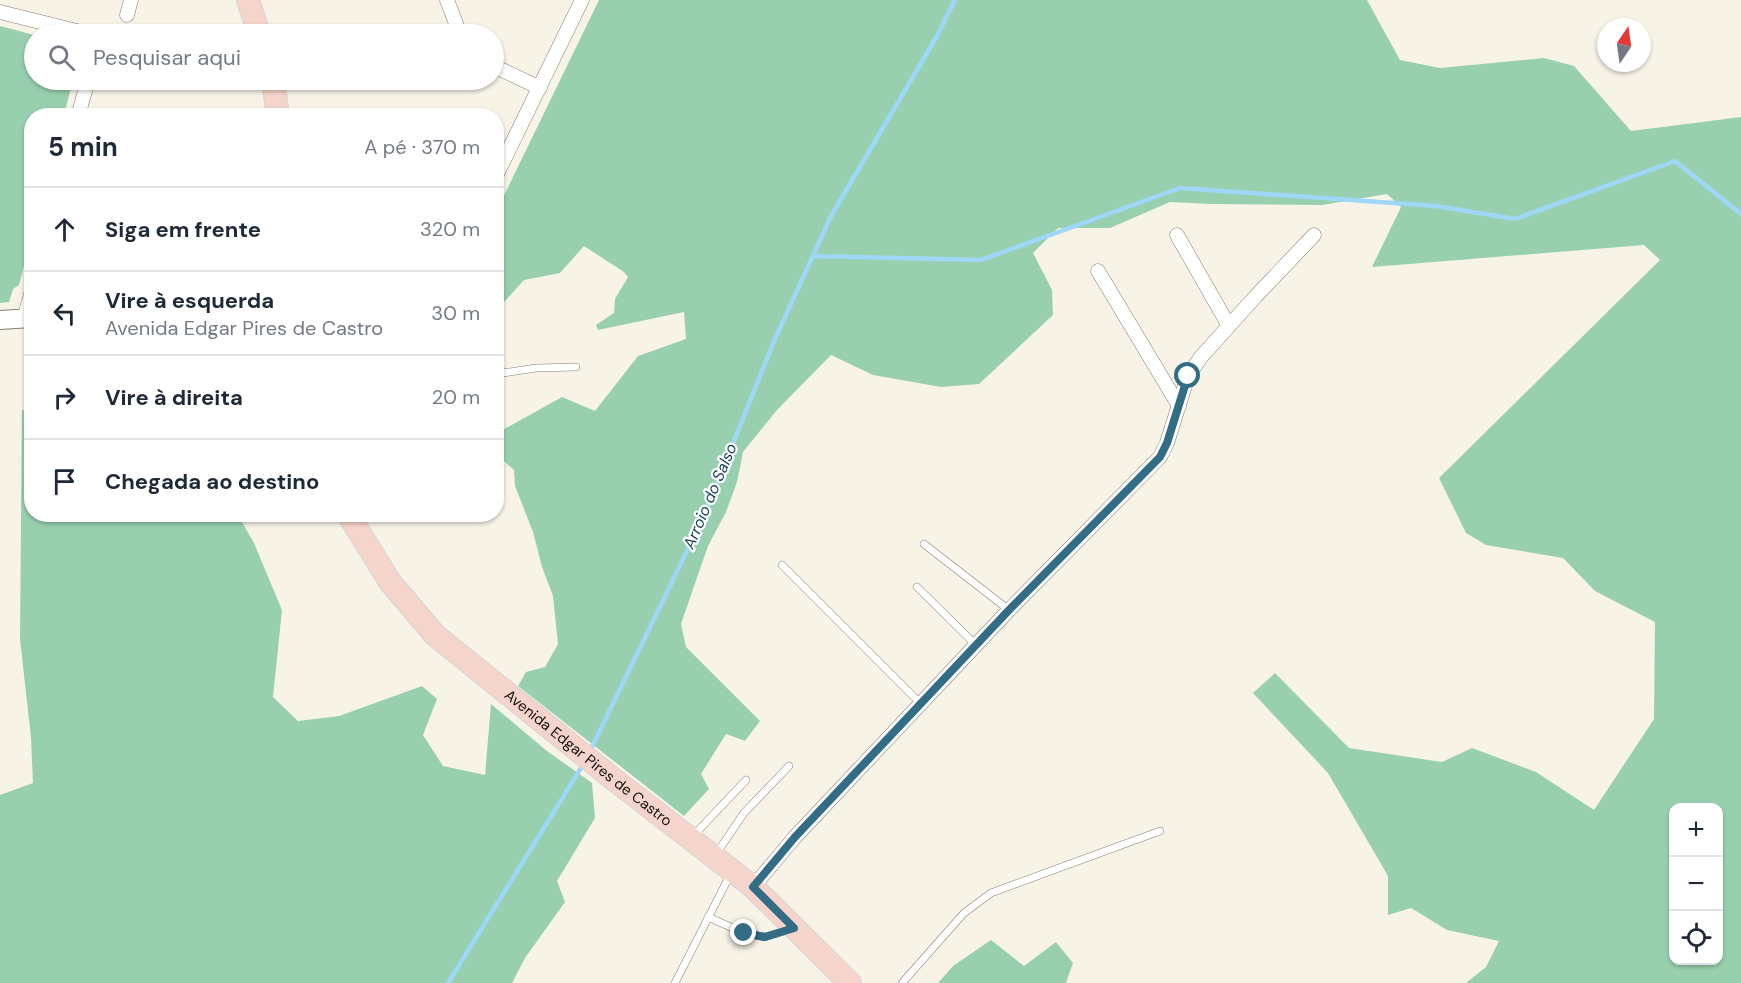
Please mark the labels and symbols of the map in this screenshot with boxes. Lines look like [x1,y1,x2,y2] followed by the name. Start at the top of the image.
[1597,18,1651,72] north arrow
[1174,362,1200,388] route start
[678,440,742,553] water label: Arroio do Salso
[500,685,676,831] street label: Avenida Edgar Pires de Castro
[730,919,756,945] route end

